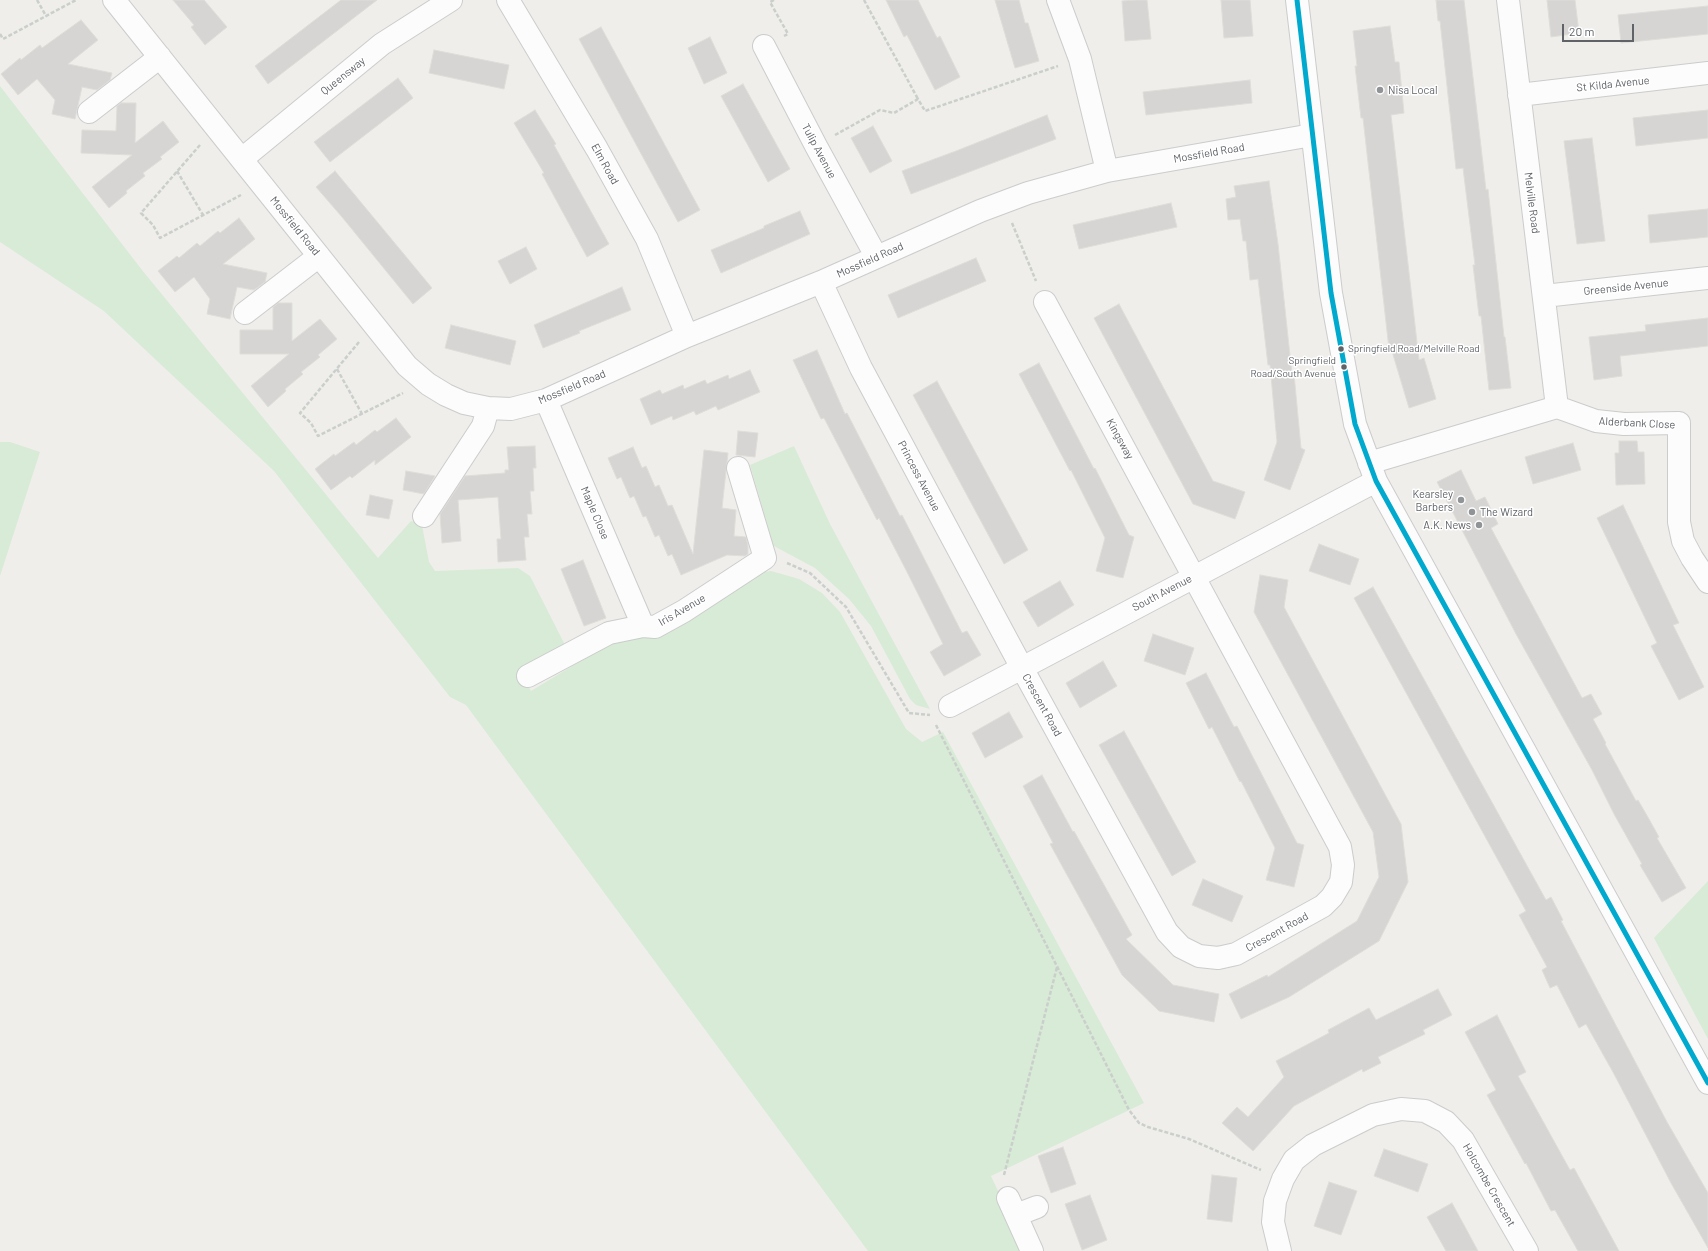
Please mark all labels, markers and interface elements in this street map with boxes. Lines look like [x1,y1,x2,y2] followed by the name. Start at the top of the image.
[1564,16,1636,42] scale bar
[1569,24,1595,38] text: 20 m
[318,54,368,98] street label: Queensway
[1576,74,1650,94] street label: St Kilda Avenue
[1388,83,1437,97] place label: Nisa Local
[1375,85,1385,95] marker: Nisa Local
[799,121,839,181] street label: Tulip Avenue
[1172,140,1246,166] street label: Mossfield Road
[588,141,622,187] street label: Elm Road
[1522,172,1542,234] street label: Melville Road
[267,194,323,258] street label: Mossfield Road
[834,239,906,281] street label: Mossfield Road
[1583,276,1669,298] street label: Greenside Avenue
[1348,343,1480,355] place label: Springfield Road/Melville Road
[1336,344,1346,354] marker: Springfield Road/Melville Road
[1250,355,1336,378] place label: Springfield Road/South Avenue
[1339,362,1349,372] marker: Springfield Road/South Avenue
[536,367,608,407] street label: Mossfield Road
[1598,414,1676,432] street label: Alderbank Close
[1103,416,1137,462] street label: Kingsway
[895,438,943,514] street label: Princess Avenue
[578,484,612,542] street label: Maple Close
[1412,487,1453,513] place label: Kearsley Barbers
[1456,495,1466,505] marker: Kearsley Barbers
[1480,505,1533,519] place label: The Wizard
[1467,507,1477,517] marker: The Wizard
[1423,518,1471,532] place label: A.K. News
[1474,520,1484,530] marker: A.K. News
[1130,572,1194,614] street label: South Avenue
[656,591,708,629] street label: Iris Avenue
[1019,671,1065,739] street label: Crescent Road
[1243,909,1311,955] street label: Crescent Road
[1460,1141,1518,1229] street label: Holcombe Crescent

